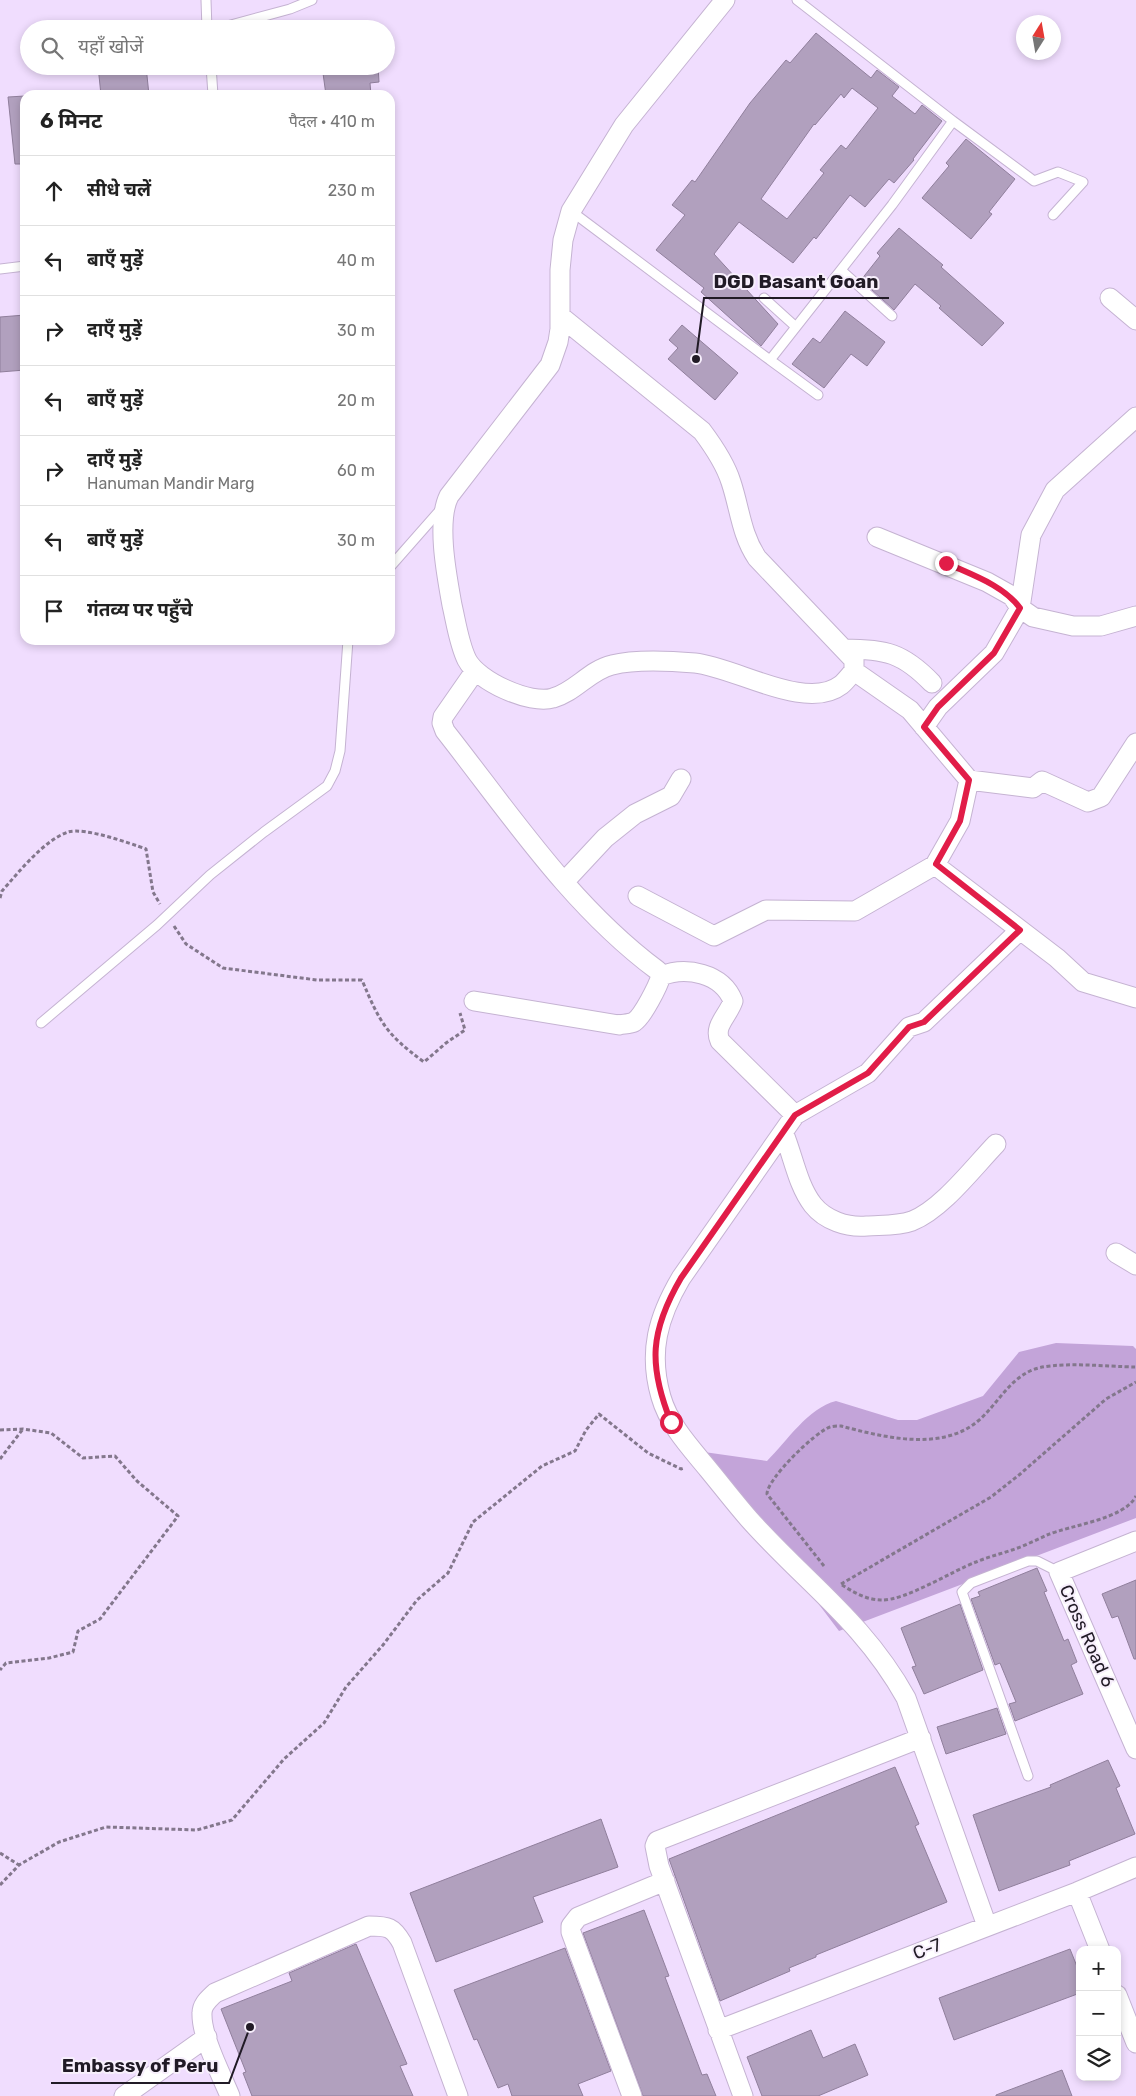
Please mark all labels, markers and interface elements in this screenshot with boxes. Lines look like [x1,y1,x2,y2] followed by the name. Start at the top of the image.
[1016,15,1061,60] north arrow
[20,20,395,75] search box
[38,34,66,62] icon: search
[78,35,143,58] text: यहाँ खोजें
[40,108,102,133] text: 6 मिनट
[289,112,375,131] text: पैदल · 410 m
[40,177,68,205] icon: ahead
[87,178,151,201] text: सीधे चलें
[328,181,375,200] text: 230 m
[40,247,68,275] icon: left
[87,248,143,271] text: बाएँ मुड़ें
[337,251,375,270] text: 40 m
[704,264,889,298] callout: DGD Basant Goan
[714,270,879,293] text: DGD Basant Goan
[40,317,68,345] icon: right
[87,318,142,341] text: दाएँ मुड़ें
[337,321,375,340] text: 30 m
[40,387,68,415] icon: left
[87,388,143,411] text: बाएँ मुड़ें
[337,391,375,410] text: 20 m
[87,448,142,471] text: दाएँ मुड़ें
[40,457,68,485] icon: right
[337,461,375,480] text: 60 m
[87,474,255,493] text: Hanuman Mandir Marg
[40,527,68,555] icon: left
[87,528,143,551] text: बाएँ मुड़ें
[337,531,375,550] text: 30 m
[935,552,958,575] route end
[40,597,68,625] icon: arrive
[87,598,193,621] text: गंतव्य पर पहुँचे
[660,1411,683,1434] route start
[1055,1581,1119,1691] street label: Cross Road 6
[910,1934,944,1964] street label: C-7
[1076,1946,1121,2081] map controls
[1076,1946,1121,1991] button: +
[1076,1991,1121,2036] button: −
[1076,2036,1121,2081] button: layers
[51,2049,229,2083] callout: Embassy of Peru
[62,2054,218,2077] text: Embassy of Peru

